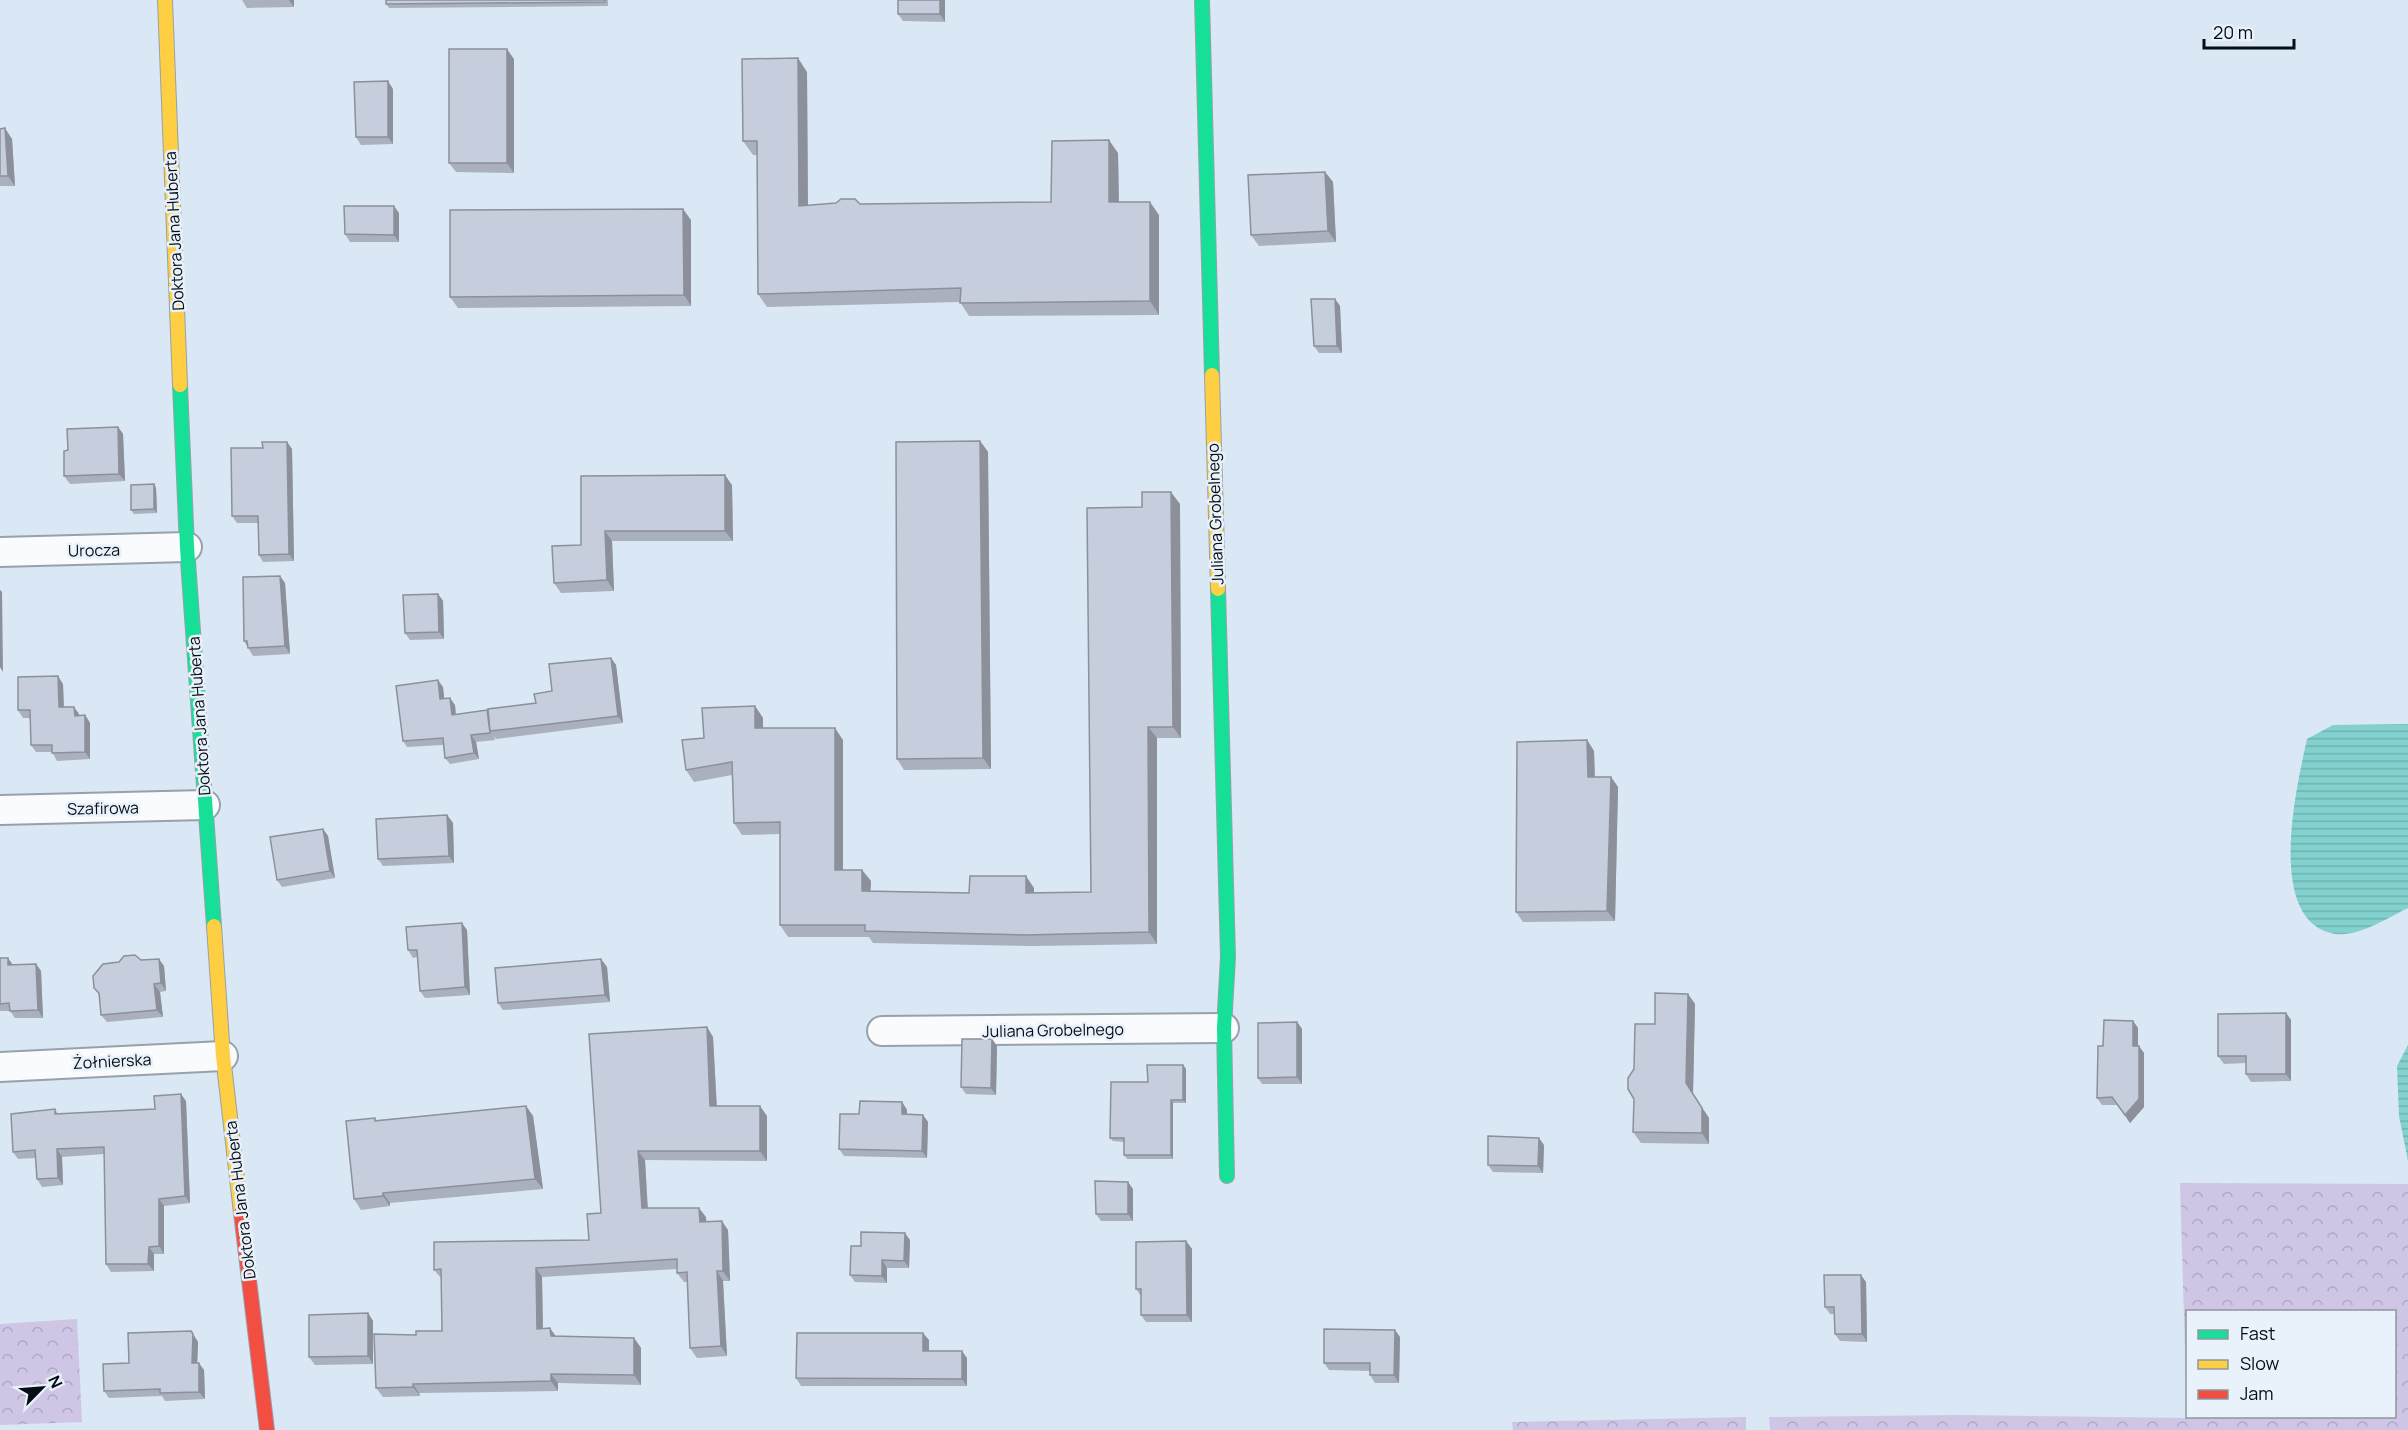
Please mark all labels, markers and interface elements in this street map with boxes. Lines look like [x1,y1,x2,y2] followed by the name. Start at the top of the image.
[2204,12,2294,50] scale bar
[2213,20,2253,44] text: 20 m
[159,151,189,311] street label: Doktora Jana Huberta
[1202,443,1228,585] street label: Juliana Grobelnego
[68,539,120,561] street label: Urocza
[182,636,216,796] street label: Doktora Jana Huberta
[67,796,139,820] street label: Szafirowa
[982,1018,1124,1042] street label: Juliana Grobelnego
[72,1048,152,1074] street label: Żołnierska
[219,1120,261,1280] street label: Doktora Jana Huberta
[2186,1310,2396,1418] legend
[2240,1321,2275,1345] text: Fast
[2240,1351,2280,1375] text: Slow
[12,1358,72,1418] north arrow
[43,1372,68,1392] text: N
[2240,1381,2274,1405] text: Jam

